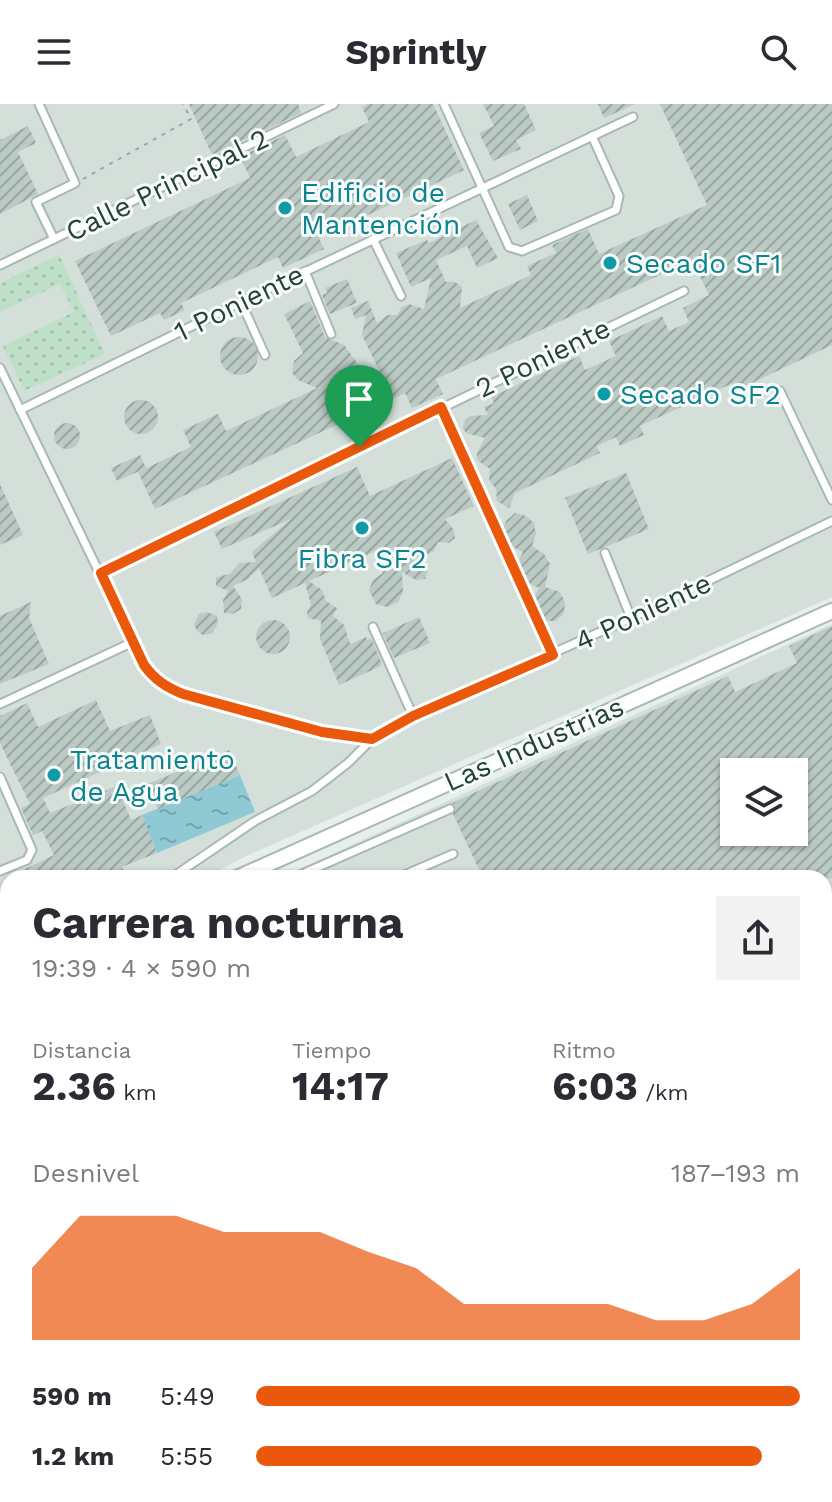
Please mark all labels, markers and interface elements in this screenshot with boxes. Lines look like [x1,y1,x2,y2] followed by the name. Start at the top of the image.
[32,30,76,74] icon: menu
[756,30,800,74] icon: search
[345,31,487,73] text: Sprintly
[60,122,274,248] street label: Calle Principal 2
[301,176,460,241] place label: Edificio de Mantención
[276,199,294,217] marker: Edificio de Mantención
[626,247,782,280] place label: Secado SF1
[601,254,619,272] marker: Secado SF1
[169,257,309,349] street label: 1 Poniente
[470,311,616,405] street label: 2 Poniente
[325,365,393,447] pin
[337,377,381,421] icon: arrive
[620,378,781,411] place label: Secado SF2
[595,385,613,403] marker: Secado SF2
[353,519,371,537] marker: Fibra SF2
[297,542,427,575] place label: Fibra SF2
[570,566,716,658] street label: 4 Poniente
[439,690,629,798] street label: Las Industrias
[70,743,235,808] place label: Tratamiento de Agua
[720,758,808,846] map controls
[720,758,808,846] button: layers
[45,766,63,784] marker: Tratamiento de Agua
[716,896,800,980] button: share
[32,897,404,949] text: Carrera nocturna
[32,953,251,983] text: 19:39 · 4 × 590 m
[32,1038,131,1063] text: Distancia
[292,1038,371,1063] text: Tiempo
[552,1038,616,1063] text: Ritmo
[32,1063,116,1110] text: 2.36
[292,1063,389,1110] text: 14:17
[552,1063,638,1110] text: 6:03
[116,1080,157,1105] text: km
[638,1080,688,1105] text: /km
[32,1158,139,1188] text: Desnivel
[671,1158,800,1188] text: 187–193 m
[32,1381,112,1411] text: 590 m
[160,1381,215,1411] text: 5:49
[32,1441,114,1471] text: 1.2 km
[160,1441,213,1471] text: 5:55

